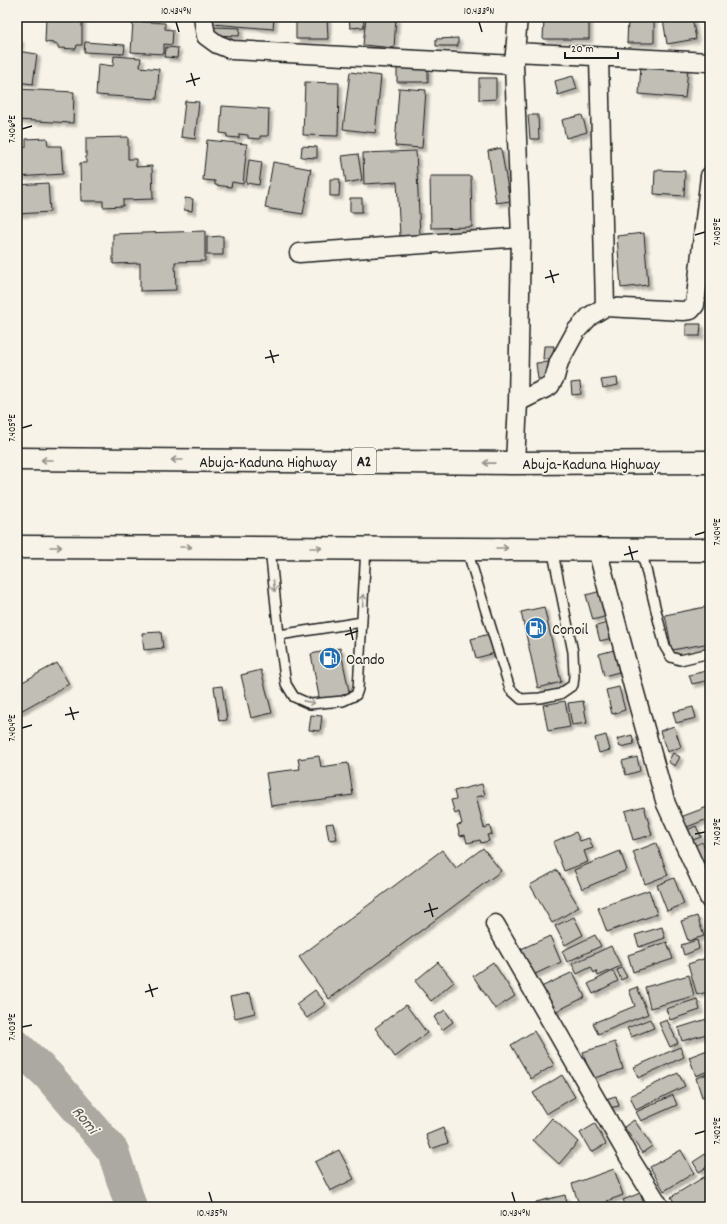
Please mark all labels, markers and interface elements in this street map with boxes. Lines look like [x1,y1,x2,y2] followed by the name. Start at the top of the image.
[161,5,191,19] text: 10.434°N
[464,5,494,19] text: 10.433°N
[565,34,618,60] scale bar
[571,41,594,58] text: 20 m
[6,115,20,143] text: 7.406°E
[711,218,725,246] text: 7.405°E
[6,414,20,442] text: 7.405°E
[352,448,376,474] road number: A2
[199,452,337,475] street label: Abuja-Kaduna Highway
[522,454,660,477] street label: Abuja-Kaduna Highway
[41,456,54,464] one-way arrow
[171,456,184,464] one-way arrow
[483,459,496,467] one-way arrow
[711,518,725,546] text: 7.404°E
[49,543,62,551] one-way arrow
[179,543,192,551] one-way arrow
[309,544,322,552] one-way arrow
[495,544,508,552] one-way arrow
[271,579,278,592] one-way arrow
[359,594,366,607] one-way arrow
[523,615,549,641] fuel station icon: Conoil
[552,619,588,642] place label: Conoil
[317,645,343,671] fuel station icon: Oando
[346,649,385,672] place label: Oando
[302,698,315,706] one-way arrow
[6,714,20,742] text: 7.404°E
[711,818,725,846] text: 7.403°E
[6,1013,20,1041] text: 7.403°E
[65,1101,105,1143] water label: Romi
[711,1117,725,1145] text: 7.402°E
[197,1207,227,1221] text: 10.435°N
[500,1207,530,1221] text: 10.434°N

